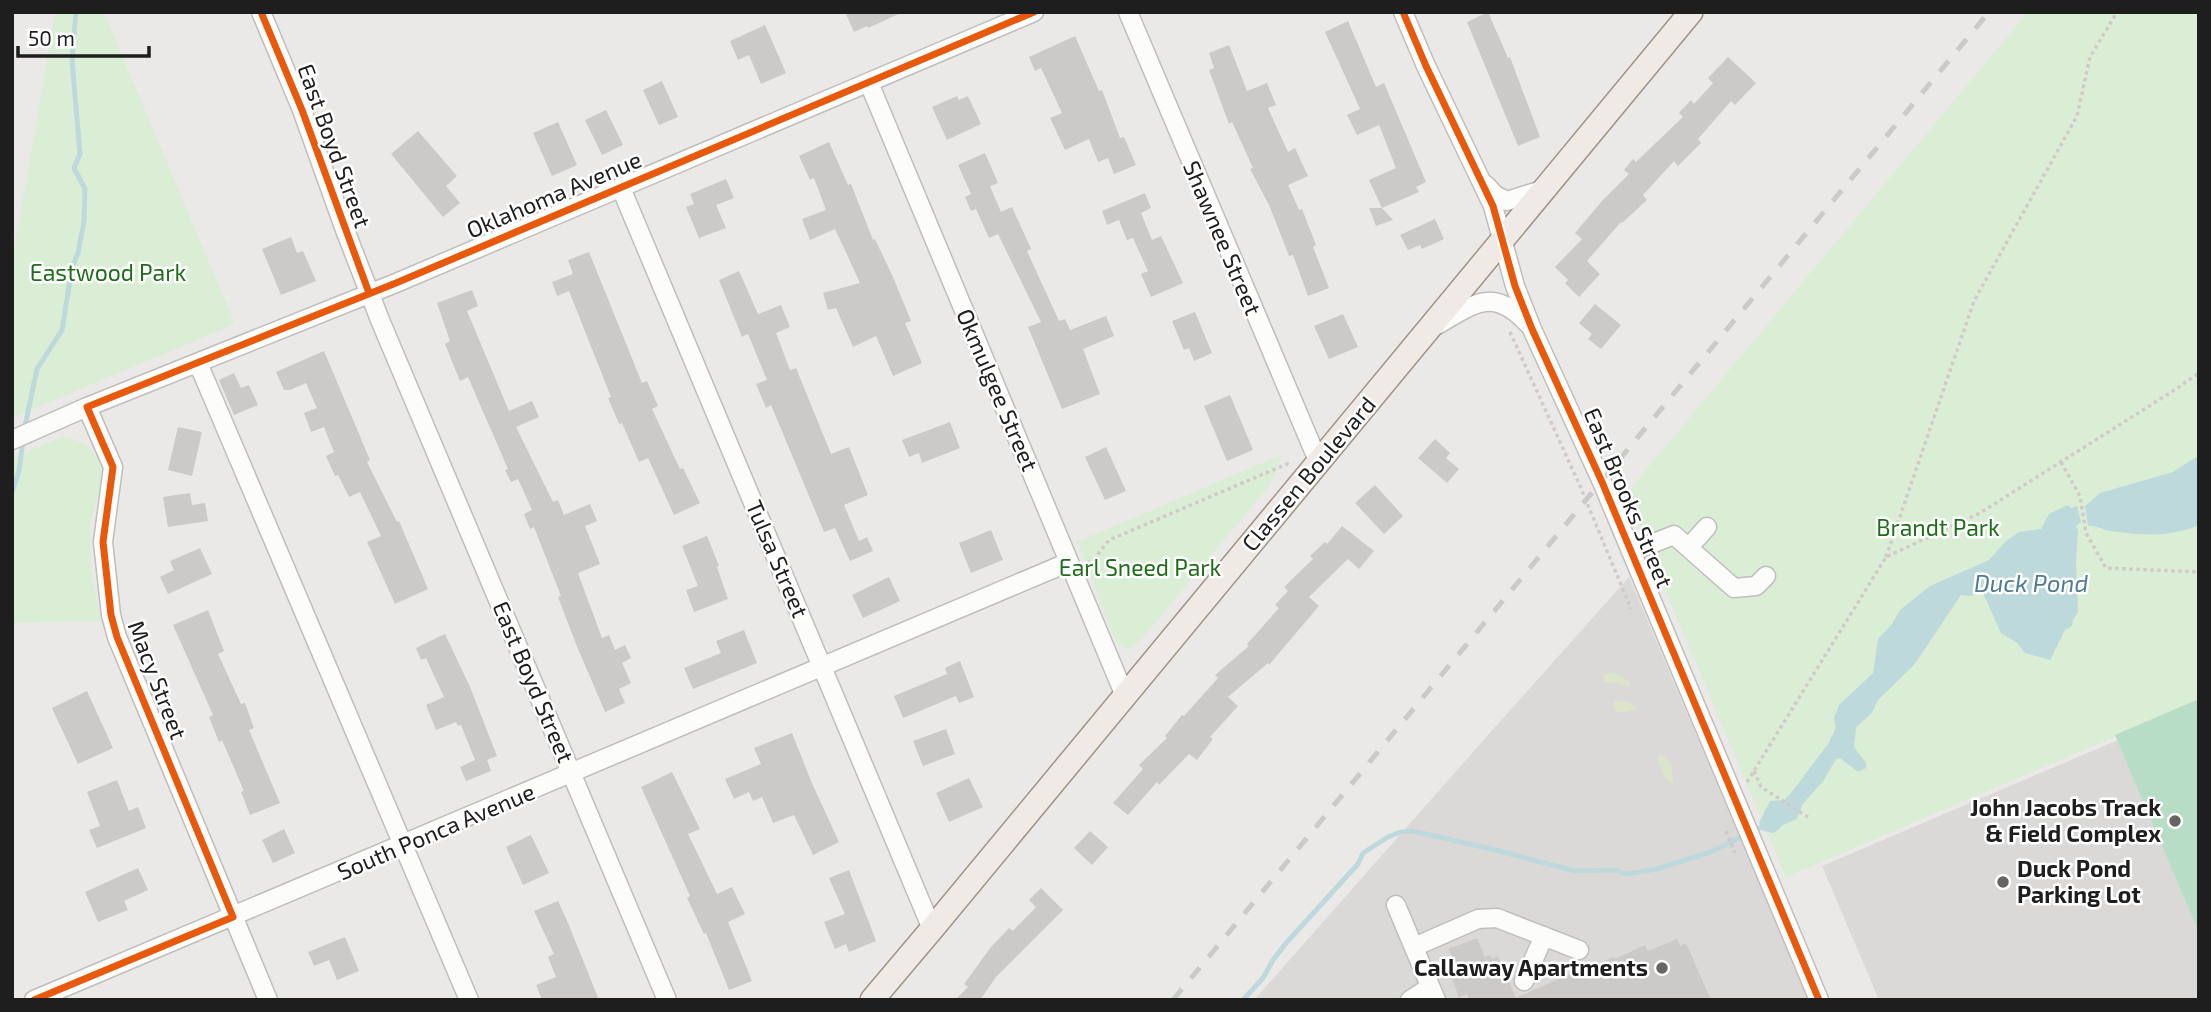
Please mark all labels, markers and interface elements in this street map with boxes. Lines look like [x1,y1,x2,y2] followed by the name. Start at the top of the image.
[18,14,149,58] scale bar
[28,25,75,50] text: 50 m
[292,60,378,232] street label: East Boyd Street
[462,145,645,244] street label: Oklahoma Avenue
[1178,156,1268,319] street label: Shawnee Street
[30,258,186,286] park label: Eastwood Park
[951,304,1045,475] street label: Okmulgee Street
[1235,390,1381,556] street label: Classen Boulevard
[1578,403,1680,592] street label: East Brooks Street
[741,496,815,622] street label: Tulsa Street
[1876,513,2000,541] park label: Brandt Park
[1059,553,1222,581] park label: Earl Sneed Park
[1974,568,2088,597] water label: Duck Pond
[487,597,581,767] street label: East Boyd Street
[123,616,193,743] street label: Macy Street
[333,777,539,885] street label: South Ponca Avenue
[1970,793,2161,847] place label: John Jacobs Track & Field Complex
[2167,813,2183,829] marker: John Jacobs Track & Field Complex
[2017,854,2141,908] place label: Duck Pond Parking Lot
[1995,874,2011,890] marker: Duck Pond Parking Lot
[1414,953,1648,981] place label: Callaway Apartments
[1654,960,1670,976] marker: Callaway Apartments

